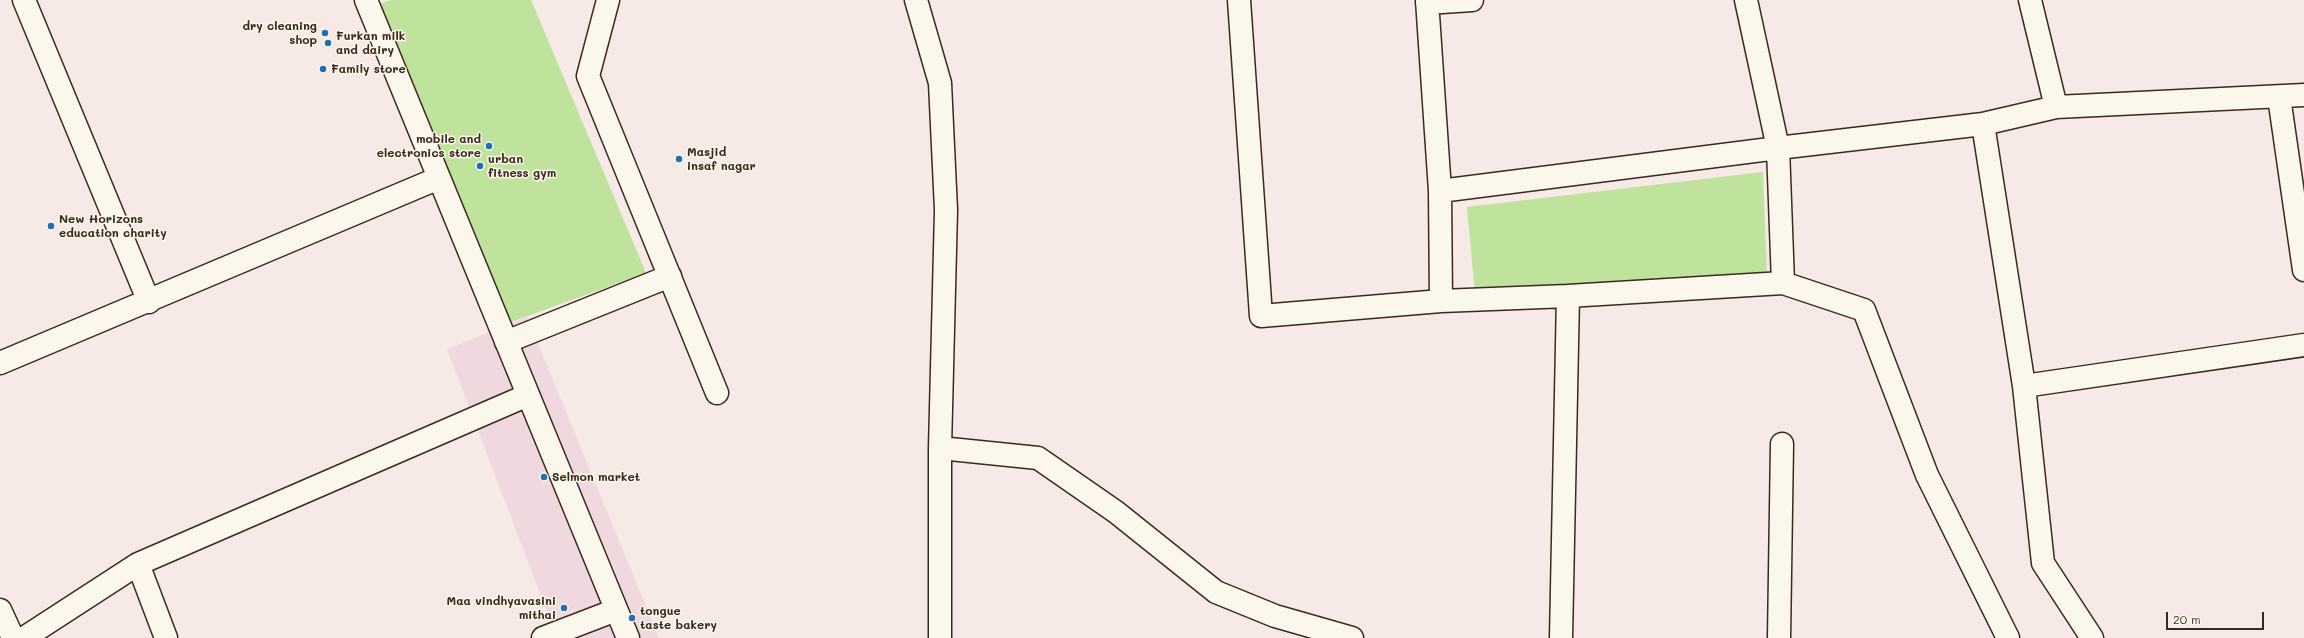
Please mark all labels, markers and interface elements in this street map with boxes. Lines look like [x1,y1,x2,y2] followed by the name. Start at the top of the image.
[242,19,317,47] place label: dry cleaning shop
[320,28,330,38] marker: dry cleaning shop
[336,29,405,57] place label: Furkan milk and dairy
[323,38,333,48] marker: Furkan milk and dairy
[331,62,406,76] place label: Family store
[318,64,328,74] marker: Family store
[377,132,481,160] place label: mobile and electronics store
[484,141,494,151] marker: mobile and electronics store
[687,145,756,173] place label: Masjid insaf nagar
[488,152,556,180] place label: urban fitness gym
[674,154,684,164] marker: Masjid insaf nagar
[475,161,485,171] marker: urban fitness gym
[59,212,167,240] place label: New Horizons education charity
[46,221,56,231] marker: New Horizons education charity
[552,470,640,484] place label: Selmon market
[539,472,549,482] marker: Selmon market
[446,594,556,622] place label: Maa vindhyavasini mithai
[559,603,569,613] marker: Maa vindhyavasini mithai
[640,604,717,632] place label: tongue taste bakery
[2168,604,2266,630] scale bar
[2173,611,2201,627] text: 20 m
[627,613,637,623] marker: tongue taste bakery

